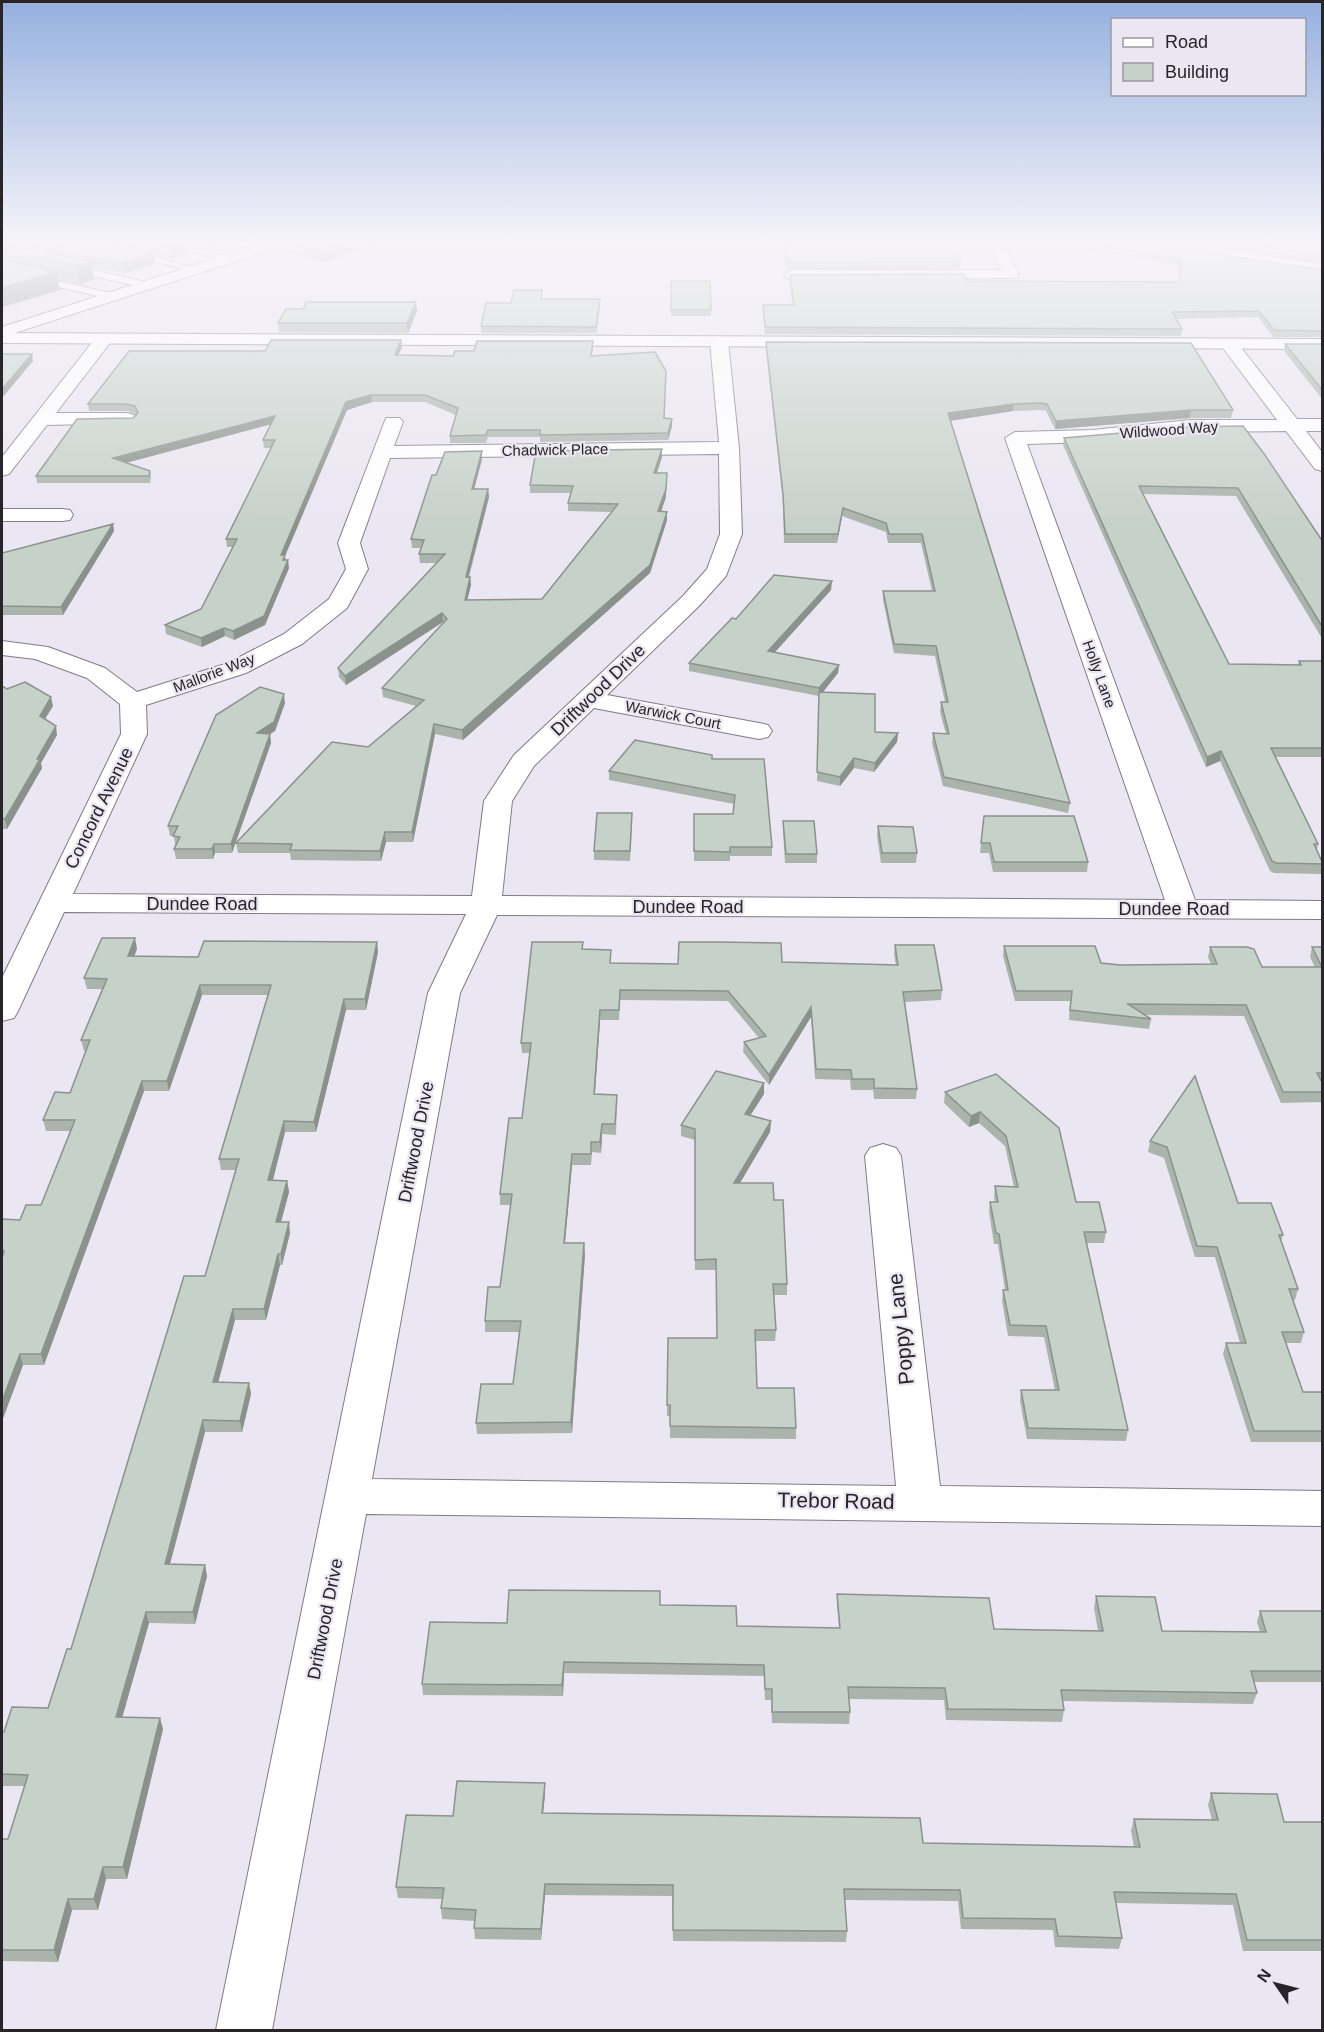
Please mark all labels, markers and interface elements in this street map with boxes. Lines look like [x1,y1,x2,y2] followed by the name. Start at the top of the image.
[1111,18,1306,96] legend
[1165,32,1208,52] text: Road
[1165,62,1229,82] text: Building
[1119,418,1219,441] street label: Wildwood Way
[501,440,608,459] street label: Chadwick Place
[1079,638,1120,710] street label: Holly Lane
[547,640,649,740] street label: Driftwood Drive
[171,649,258,696] street label: Mallorie Way
[624,697,723,732] street label: Warwick Court
[61,744,137,872] street label: Concord Avenue
[146,894,258,914] street label: Dundee Road
[632,897,744,917] street label: Dundee Road
[1118,899,1230,919] street label: Dundee Road
[394,1080,438,1204] street label: Driftwood Drive
[883,1272,918,1386] street label: Poppy Lane
[777,1488,895,1513] street label: Trebor Road
[303,1557,347,1681] street label: Driftwood Drive
[1246,1954,1306,2014] north arrow
[1254,1966,1274,1985] text: N

